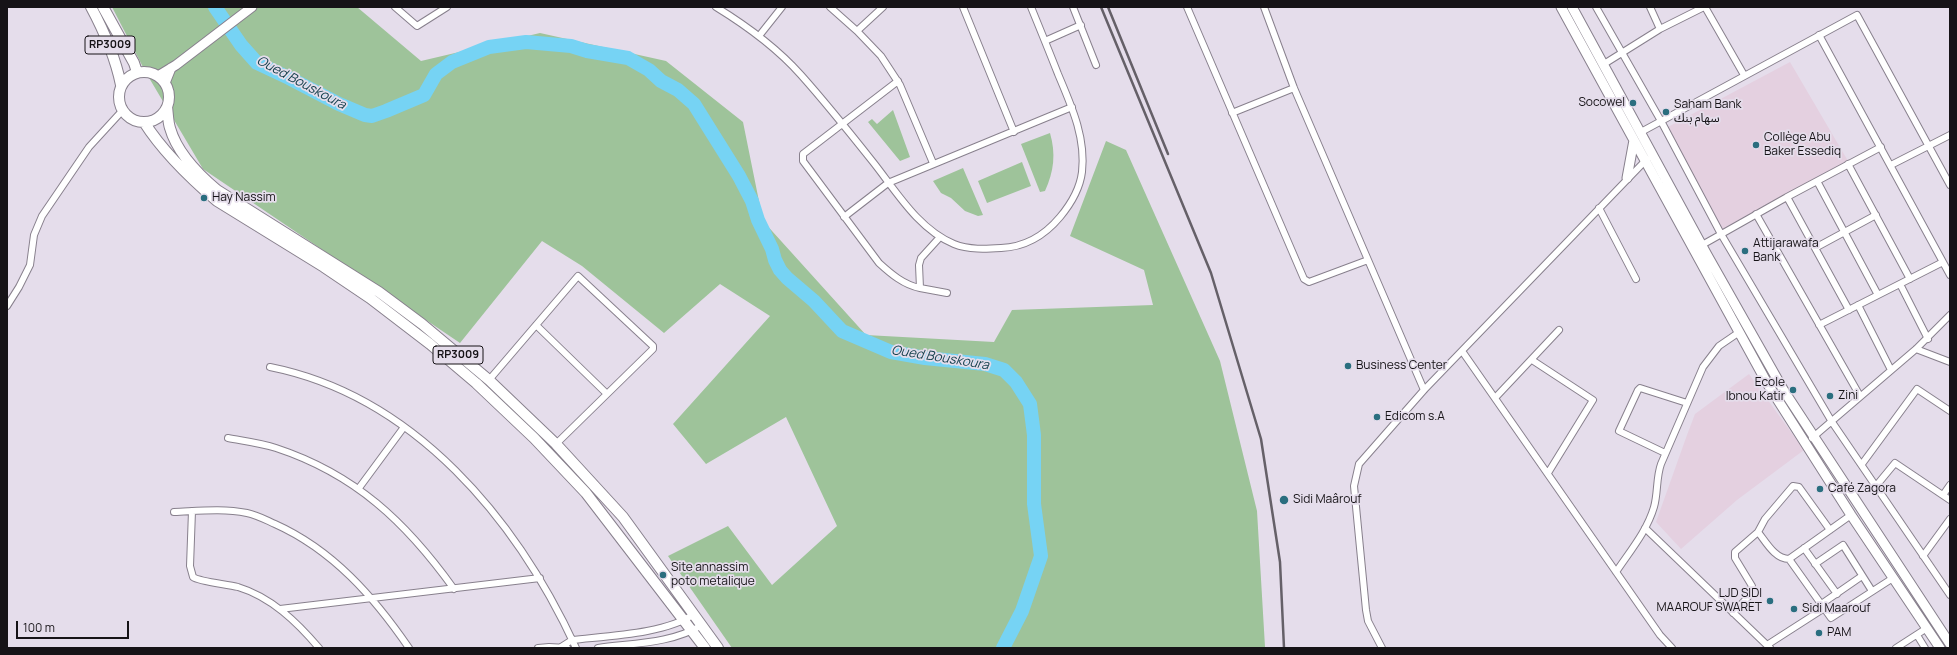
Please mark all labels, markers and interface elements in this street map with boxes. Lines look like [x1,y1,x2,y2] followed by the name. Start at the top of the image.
[85,36,135,54] road number: RP3009
[254,53,348,113] water label: Oued Bouskoura
[1578,96,1625,110] place label: Socowel
[1628,98,1638,108] marker: Socowel
[1674,98,1742,126] place label: Saham Bank سهام بنك
[1661,107,1671,117] marker: Saham Bank سهام بنك
[1764,131,1841,159] place label: Collège Abu Baker Essediq
[1751,140,1761,150] marker: Collège Abu Baker Essediq
[212,191,276,205] place label: Hay Nassim
[199,193,209,203] marker: Hay Nassim
[1753,237,1819,265] place label: Attijarawafa Bank
[1740,246,1750,256] marker: Attijarawafa Bank
[890,343,990,373] water label: Oued Bouskoura
[433,346,483,364] road number: RP3009
[1356,359,1447,373] place label: Business Center
[1343,361,1353,371] marker: Business Center
[1726,376,1785,404] place label: Ecole Ibnou Katir
[1788,385,1798,395] marker: Ecole Ibnou Katir
[1838,389,1858,403] place label: Zini
[1825,391,1835,401] marker: Zini
[1385,410,1445,424] place label: Edicom s.A
[1372,412,1382,422] marker: Edicom s.A
[1828,482,1896,496] place label: Café Zagora
[1815,484,1825,494] marker: Café Zagora
[1293,493,1362,507] place label: Sidi Maârouf
[1278,494,1290,506] marker: Sidi Maârouf
[671,561,755,589] place label: Site annassim poto metalique
[658,570,668,580] marker: Site annassim poto metalique
[1656,587,1762,615] place label: LJD SIDI MAAROUF SWARET
[1765,596,1775,606] marker: LJD SIDI MAAROUF SWARET
[1802,602,1871,616] place label: Sidi Maarouf
[1789,604,1799,614] marker: Sidi Maarouf
[18,613,131,639] scale bar
[23,619,55,636] text: 100 m
[1827,626,1851,640] place label: PAM
[1814,628,1824,638] marker: PAM

